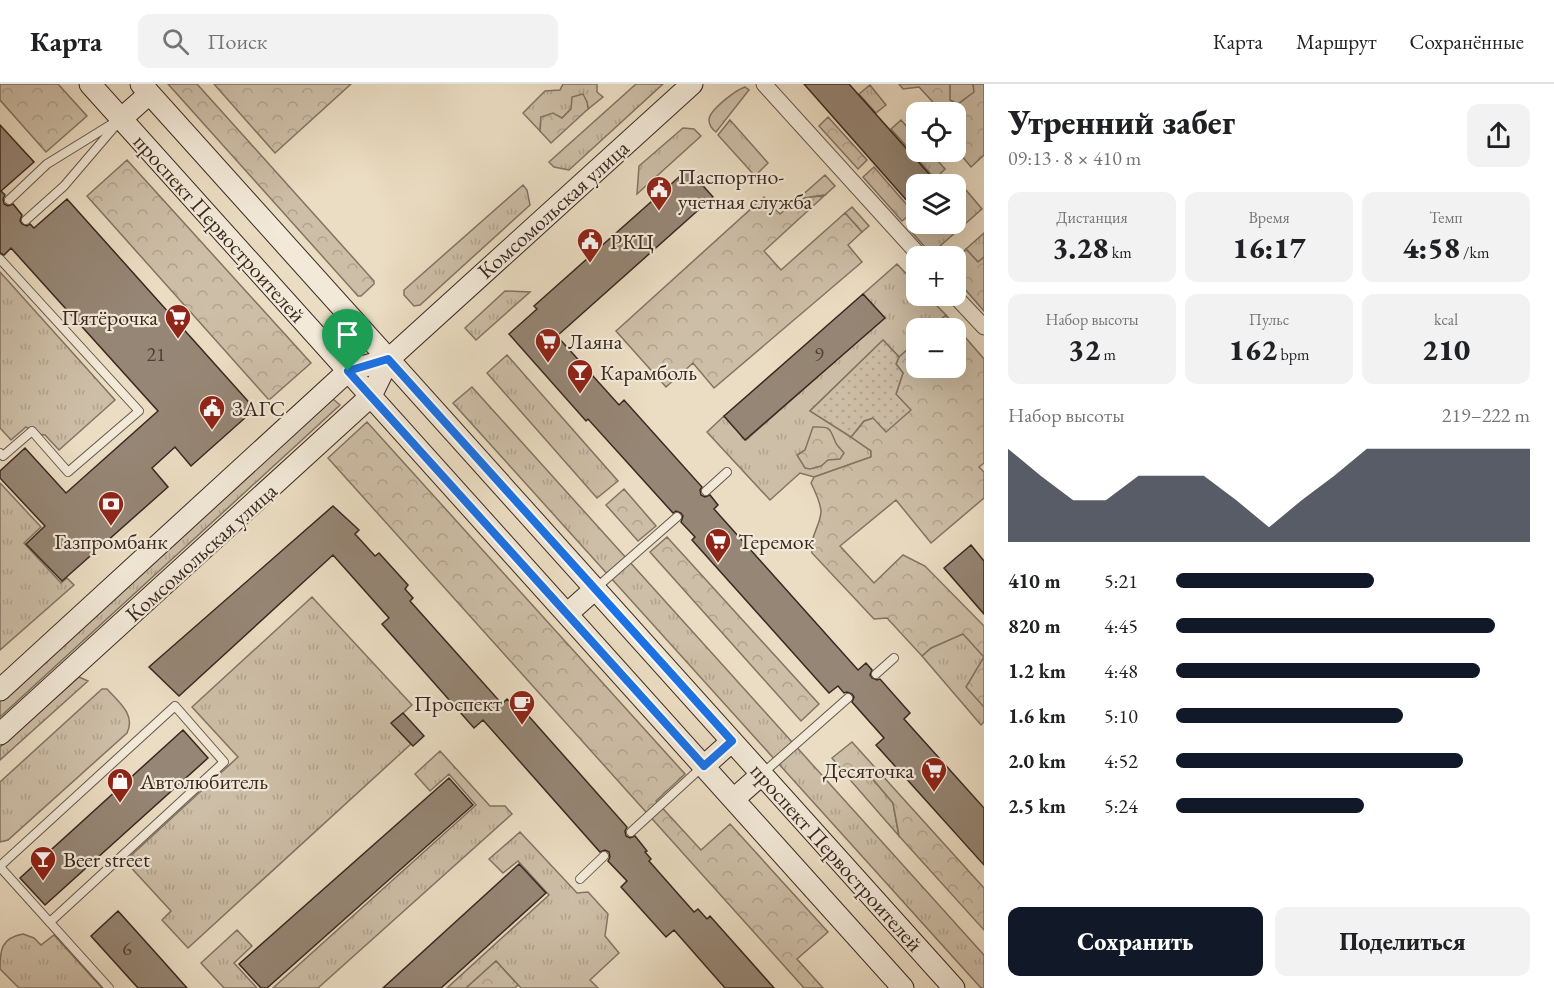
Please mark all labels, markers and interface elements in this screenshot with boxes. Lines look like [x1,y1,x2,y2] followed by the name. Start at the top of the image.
[138,14,558,68] search box
[30,23,102,59] text: Карта
[159,25,192,58] icon: search
[207,27,267,56] text: Поиск
[1213,28,1263,55] text: Карта
[1296,28,1377,55] text: Маршрут
[1410,28,1524,55] text: Сохранённые
[1008,101,1235,144] text: Утренний забег
[906,102,966,378] map controls
[906,102,966,162] button: locate
[1467,104,1530,167] button: share
[127,128,312,329] street label: проспект Первостроителей
[471,133,635,285] street label: Комсомольская улица
[1008,145,1141,171] text: 09:13 · 8 × 410 m
[678,162,813,216] place label: Паспортно- учетная служба
[644,174,674,212] public building icon: Паспортно- учетная служба
[906,174,966,234] button: layers
[1056,207,1128,228] text: Дистанция
[1248,207,1290,228] text: Время
[1429,207,1463,228] text: Темп
[575,226,605,264] public building icon: РКЦ
[610,227,654,256] place label: РКЦ
[1052,228,1108,267] text: 3.28
[1232,228,1306,267] text: 16:17
[1403,228,1460,267] text: 4:58
[1108,242,1132,263] text: km
[1460,242,1489,263] text: /km
[906,246,966,306] button: +
[163,302,193,340] supermarket icon: Пятёрочка
[61,303,158,332] place label: Пятёрочка
[322,309,373,371] pin
[1045,309,1139,330] text: Набор высоты
[1249,309,1289,330] text: Пульс
[1434,309,1458,330] text: kcal
[331,318,364,351] icon: arrive
[906,318,966,378] button: −
[533,326,563,364] supermarket icon: Лаяна
[568,327,623,356] place label: Лаяна
[1068,330,1100,369] text: 32
[1229,330,1277,369] text: 162
[1422,330,1470,369] text: 210
[146,341,166,367] house number: 21
[814,341,824,367] house number: 9
[1100,344,1116,365] text: m
[1277,344,1309,365] text: bpm
[565,357,595,395] bar icon: Карамболь
[600,358,697,387] place label: Карамболь
[197,393,227,431] public building icon: ЗАГС
[232,394,285,423] place label: ЗАГС
[1008,402,1124,428] text: Набор высоты
[1442,402,1530,428] text: 219–222 m
[119,476,283,628] street label: Комсомольская улица
[96,489,126,527] bank icon: Газпромбанк
[703,526,733,564] supermarket icon: Теремок
[54,527,168,556] place label: Газпромбанк
[738,527,815,556] place label: Теремок
[1008,568,1061,594] text: 410 m
[1104,568,1138,594] text: 5:21
[1008,613,1061,639] text: 820 m
[1104,613,1138,639] text: 4:45
[1008,658,1066,684] text: 1.2 km
[1104,658,1138,684] text: 4:48
[507,688,537,726] cafe icon: Проспект
[414,689,502,718] place label: Проспект
[1008,703,1066,729] text: 1.6 km
[1104,703,1138,729] text: 5:10
[1008,748,1066,774] text: 2.0 km
[1104,748,1138,774] text: 4:52
[919,755,949,793] supermarket icon: Десяточка
[823,756,914,785] place label: Десяточка
[744,757,929,958] street label: проспект Первостроителей
[105,766,135,804] shop icon: Автолюбитель
[139,767,268,796] place label: Автолюбитель
[1008,793,1066,819] text: 2.5 km
[1104,793,1138,819] text: 5:24
[28,844,58,882] bar icon: Beer street
[63,845,150,874] place label: Beer street
[1008,907,1263,976] button: Сохранить
[1275,907,1530,976] button: Поделиться
[122,935,132,961] house number: 6

